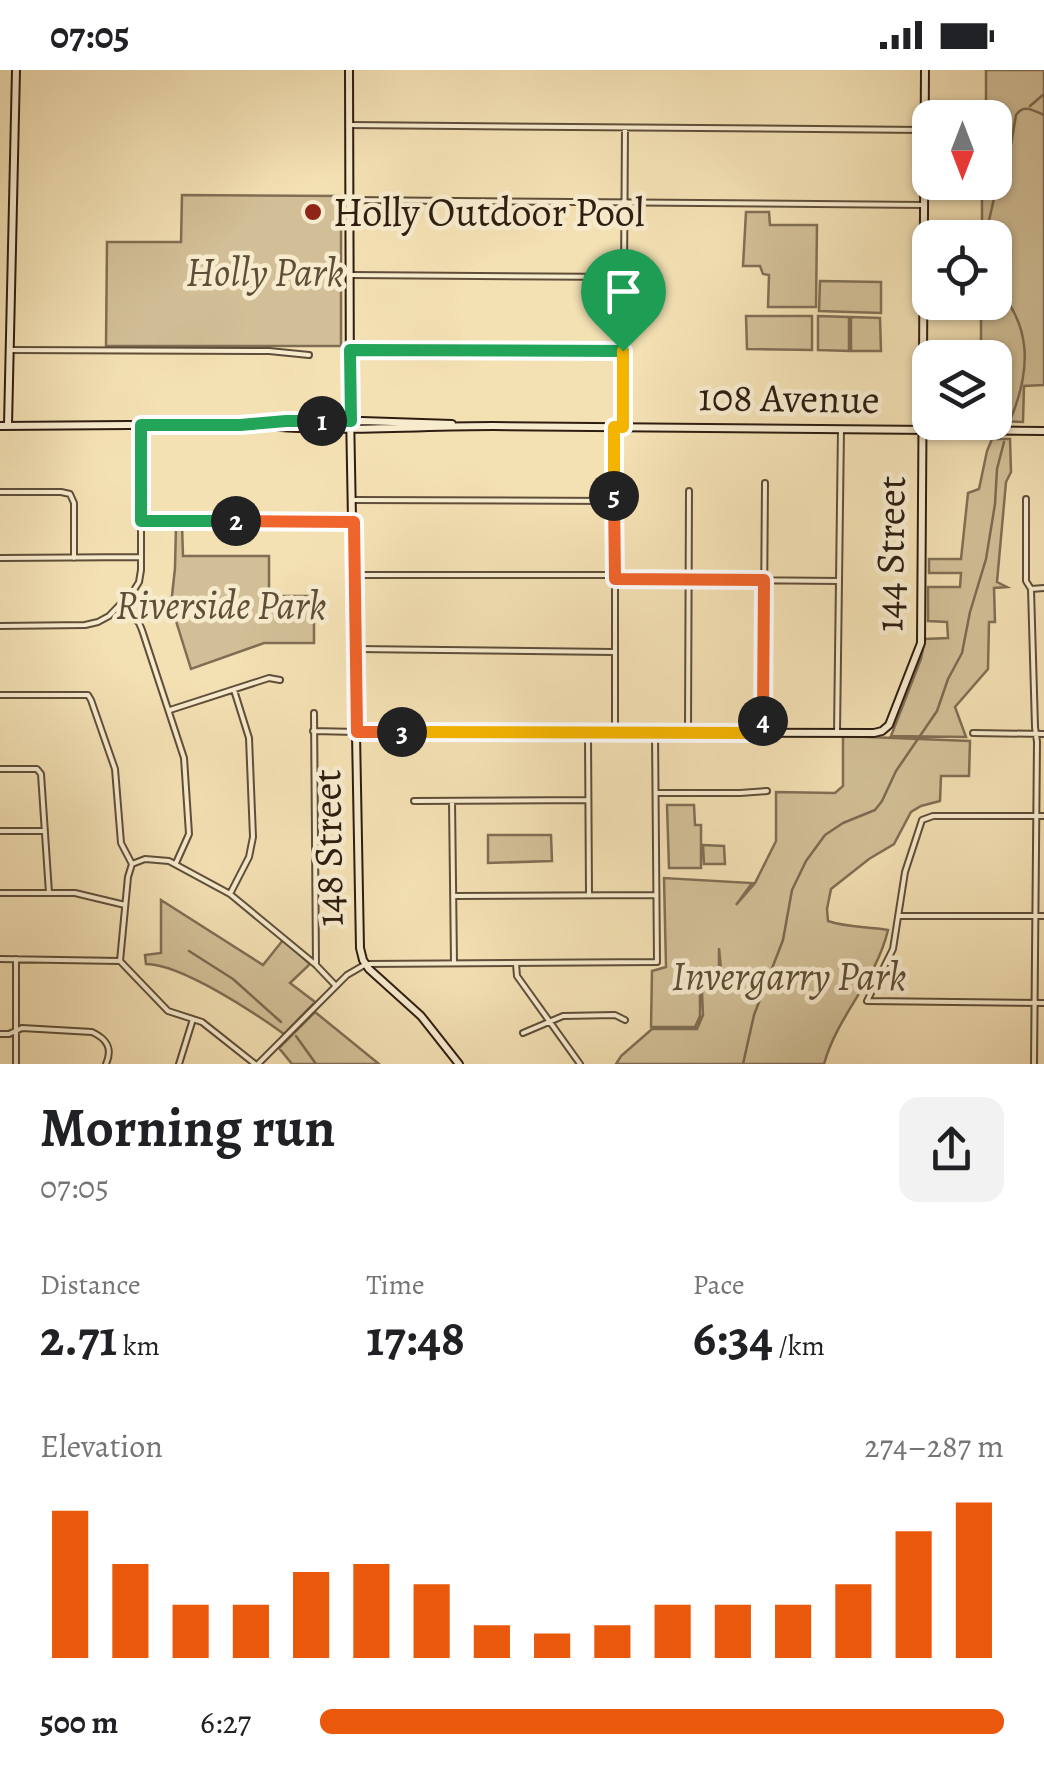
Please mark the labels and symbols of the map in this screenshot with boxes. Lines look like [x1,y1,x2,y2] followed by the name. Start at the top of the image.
[912,100,1012,200] north arrow
[333,185,645,240] place label: Holly Outdoor Pool
[302,201,324,223] marker: Holly Outdoor Pool
[186,245,344,300] park label: Holly Park
[581,249,666,352] pin
[698,369,880,427] street label: 108 Avenue
[297,396,347,446] pin: 1
[589,471,639,521] pin: 5
[861,475,919,633] street label: 144 Street
[211,496,261,546] pin: 2
[115,578,327,633] park label: Riverside Park
[738,696,788,746] pin: 4
[377,707,427,757] pin: 3
[299,769,357,927] street label: 148 Street
[671,949,907,1004] park label: Invergarry Park

